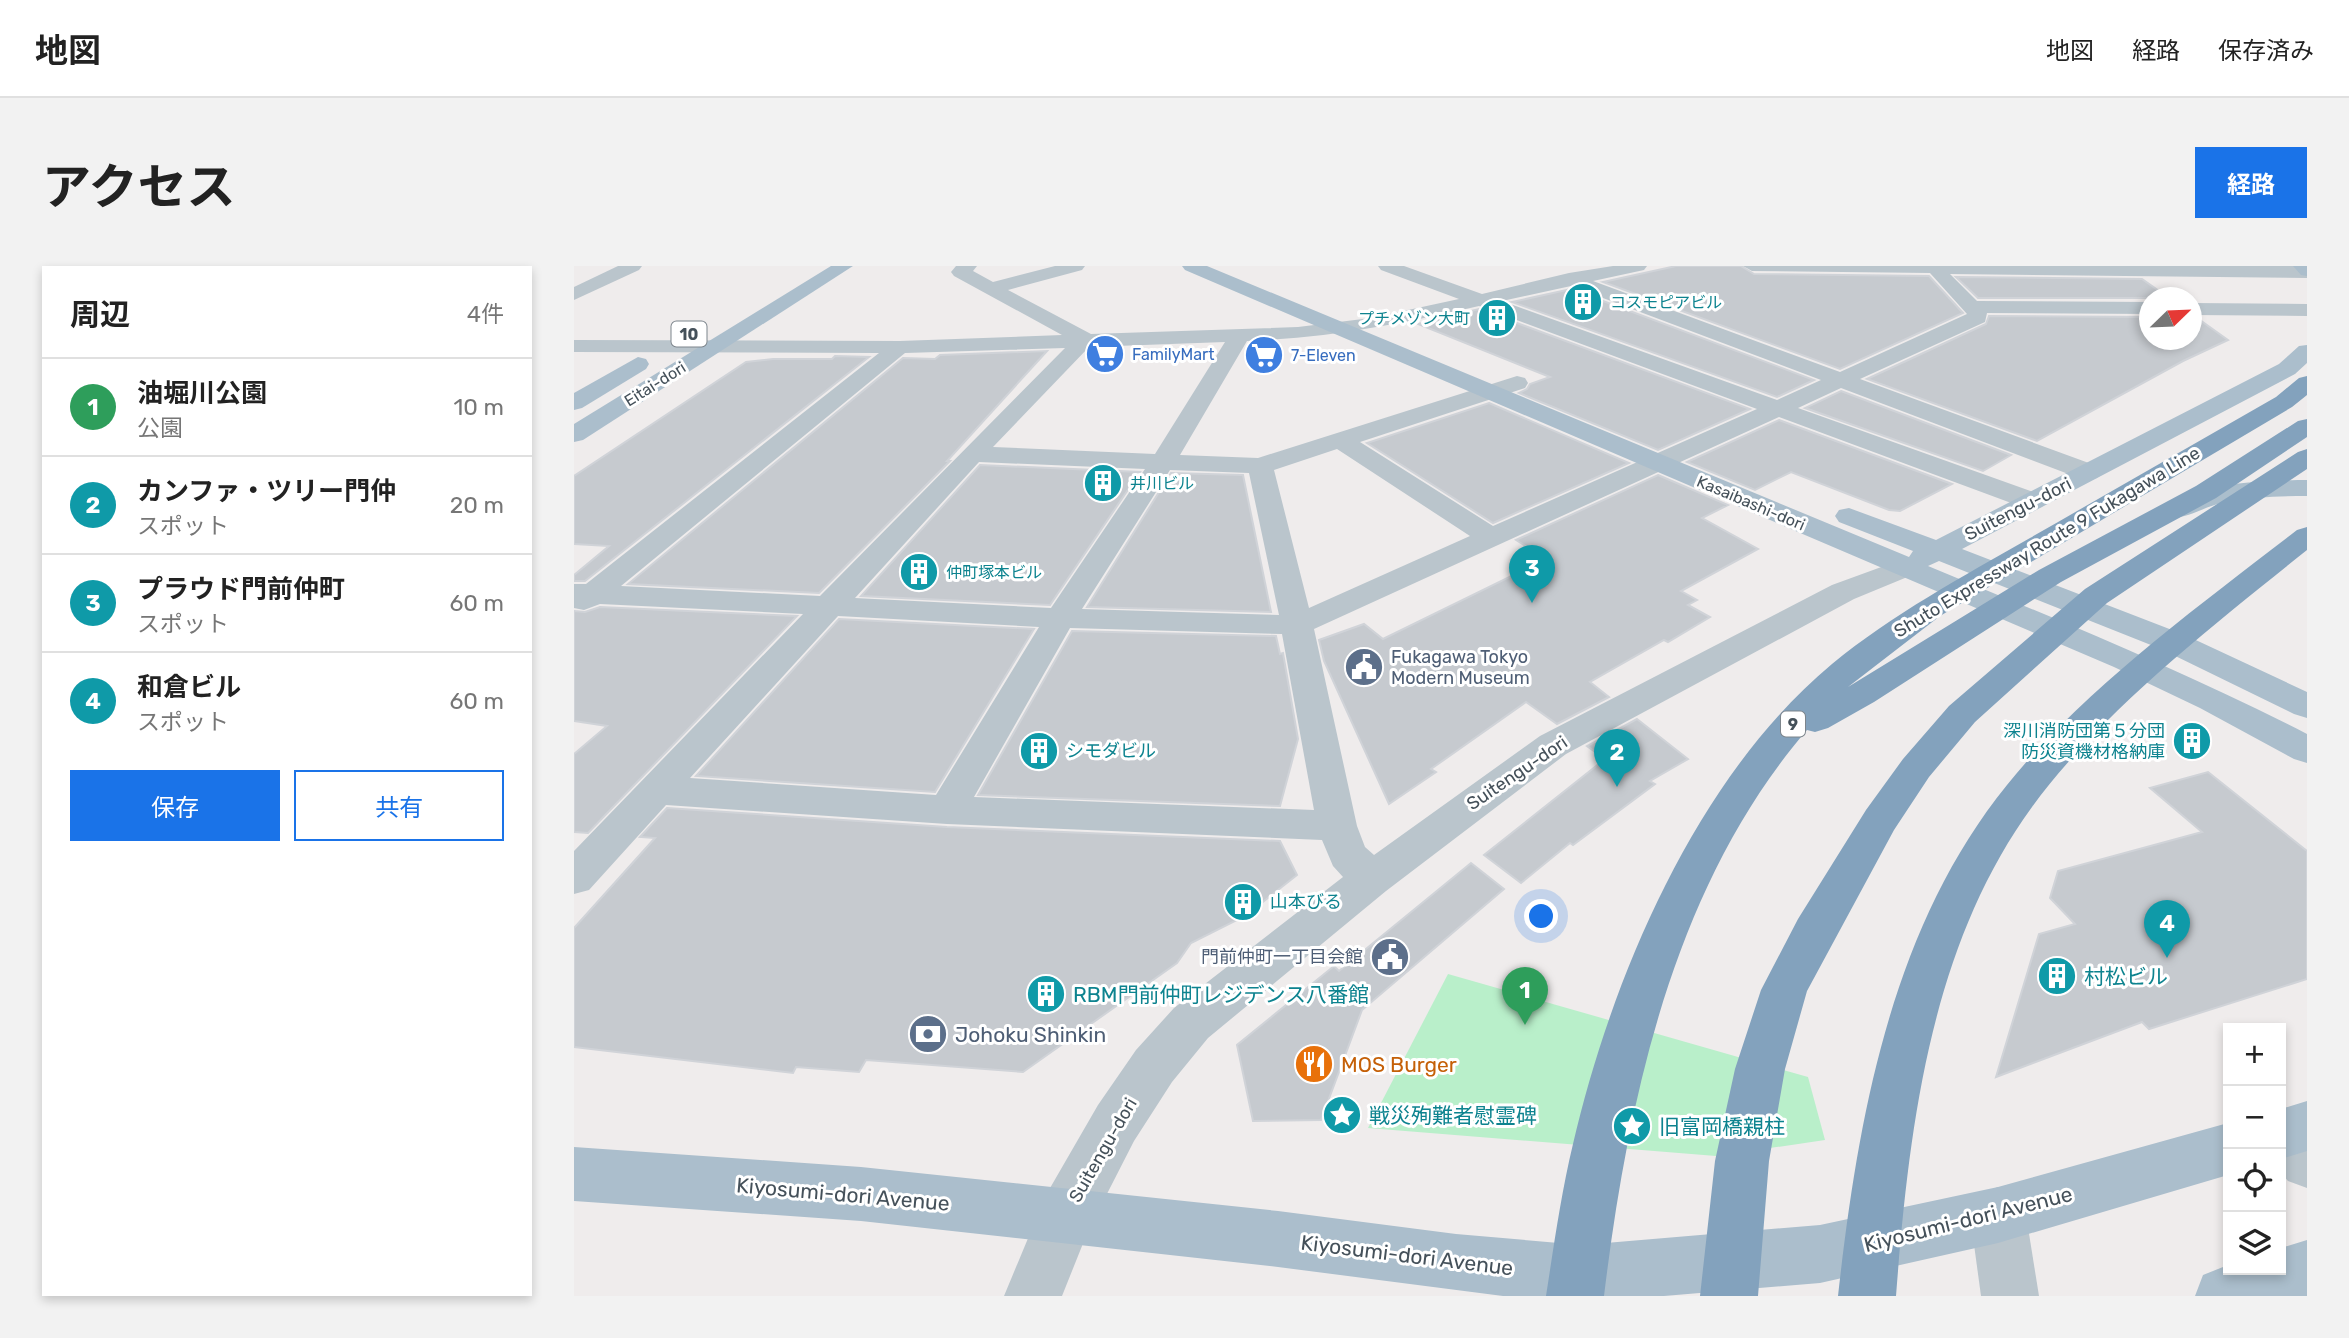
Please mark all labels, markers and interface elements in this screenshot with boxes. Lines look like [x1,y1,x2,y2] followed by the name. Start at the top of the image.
[35,31,101,70] text: 地図
[2046,37,2094,65] text: 地図
[2132,37,2180,65] text: 経路
[2218,37,2314,65] text: 保存済み
[2195,147,2307,218] button: 経路
[42,158,236,216] text: アクセス
[1562,281,1604,323] building icon: コスモピアビル
[2139,287,2202,350] north arrow
[1610,293,1722,312] place label: コスモピアビル
[70,297,130,333] text: 周辺
[1476,297,1518,339] building icon: プチメゾン大町
[467,300,504,328] text: 4件
[1358,309,1470,328] place label: プチメゾン大町
[671,321,706,346] road number: 10
[1084,333,1126,375] supermarket icon: FamilyMart
[1243,334,1285,376] supermarket icon: 7-Eleven
[1132,345,1214,364] place label: FamilyMart
[1291,346,1356,365] place label: 7-Eleven
[621,358,689,410] street label: Eitai-dori
[137,378,267,409] text: 油堀川公園
[87,393,99,421] text: 1
[453,393,504,421] text: 10 m
[137,414,183,442] text: 公園
[1890,442,2204,642] street label: Shuto Expressway Route 9 Fukagawa Line
[1082,462,1124,504] building icon: 井川ビル
[1694,472,1808,534] street label: Kasaibashi-dori
[1961,473,2075,545] street label: Suitengu-dori
[1130,474,1194,493] place label: 井川ビル
[137,476,396,507] text: カンファ・ツリー門仲
[86,491,100,519] text: 2
[450,491,504,519] text: 20 m
[137,512,229,540] text: スポット
[1509,545,1555,603] pin: 3
[898,551,940,593] building icon: 仲町塚本ビル
[946,563,1042,582] place label: 仲町塚本ビル
[137,574,345,605] text: プラウド門前仲町
[85,589,101,617] text: 3
[449,589,504,617] text: 60 m
[137,610,229,638] text: スポット
[1343,646,1385,688] public building icon: Fukagawa Tokyo Modern Museum
[1391,646,1530,689] place label: Fukagawa Tokyo Modern Museum
[137,672,241,703] text: 和倉ビル
[85,687,101,715] text: 4
[449,687,504,715] text: 60 m
[137,708,229,736] text: スポット
[1781,712,1805,737] road number: 9
[2003,720,2165,763] place label: 深川消防団第５分団 防災資機材格納庫
[2171,720,2213,762] building icon: 深川消防団第５分団 防災資機材格納庫
[1594,729,1640,787] pin: 2
[1018,730,1060,772] building icon: シモダビル
[1462,731,1572,815] street label: Suitengu-dori
[1066,740,1156,762] place label: シモダビル
[70,770,280,841] button: 保存
[294,770,504,841] button: 共有
[1222,881,1264,923] building icon: 山本びる
[1270,891,1342,913] place label: 山本びる
[1524,899,1558,933] your location
[2144,900,2190,958] pin: 4
[1369,936,1411,978] public building icon: 門前仲町一丁目会館
[1201,946,1363,968] place label: 門前仲町一丁目会館
[2036,955,2078,997] building icon: 村松ビル
[2084,964,2168,989] place label: 村松ビル
[1502,967,1548,1025] pin: 1
[1025,973,1067,1015] building icon: RBM門前仲町レジデンス八番館
[1073,982,1369,1007] place label: RBM門前仲町レジデンス八番館
[907,1013,949,1055] bank icon: Johoku Shinkin
[955,1022,1106,1047] place label: Johoku Shinkin
[2223,1023,2286,1275] map controls
[2223,1023,2286,1086] button: +
[1293,1043,1335,1085] restaurant icon: MOS Burger
[1341,1052,1457,1077] place label: MOS Burger
[2223,1086,2286,1149] button: −
[1064,1094,1142,1206] street label: Suitengu-dori
[1321,1094,1363,1136] place icon: 戦災殉難者慰霊碑
[1369,1103,1537,1128] place label: 戦災殉難者慰霊碑
[1611,1105,1653,1147] place icon: 旧富岡橋親柱
[1659,1114,1785,1139] place label: 旧富岡橋親柱
[2223,1149,2286,1212] button: locate
[735,1172,951,1216] street label: Kiyosumi-dori Avenue
[1861,1181,2075,1257] street label: Kiyosumi-dori Avenue
[2223,1212,2286,1275] button: layers
[1299,1230,1515,1280] street label: Kiyosumi-dori Avenue

